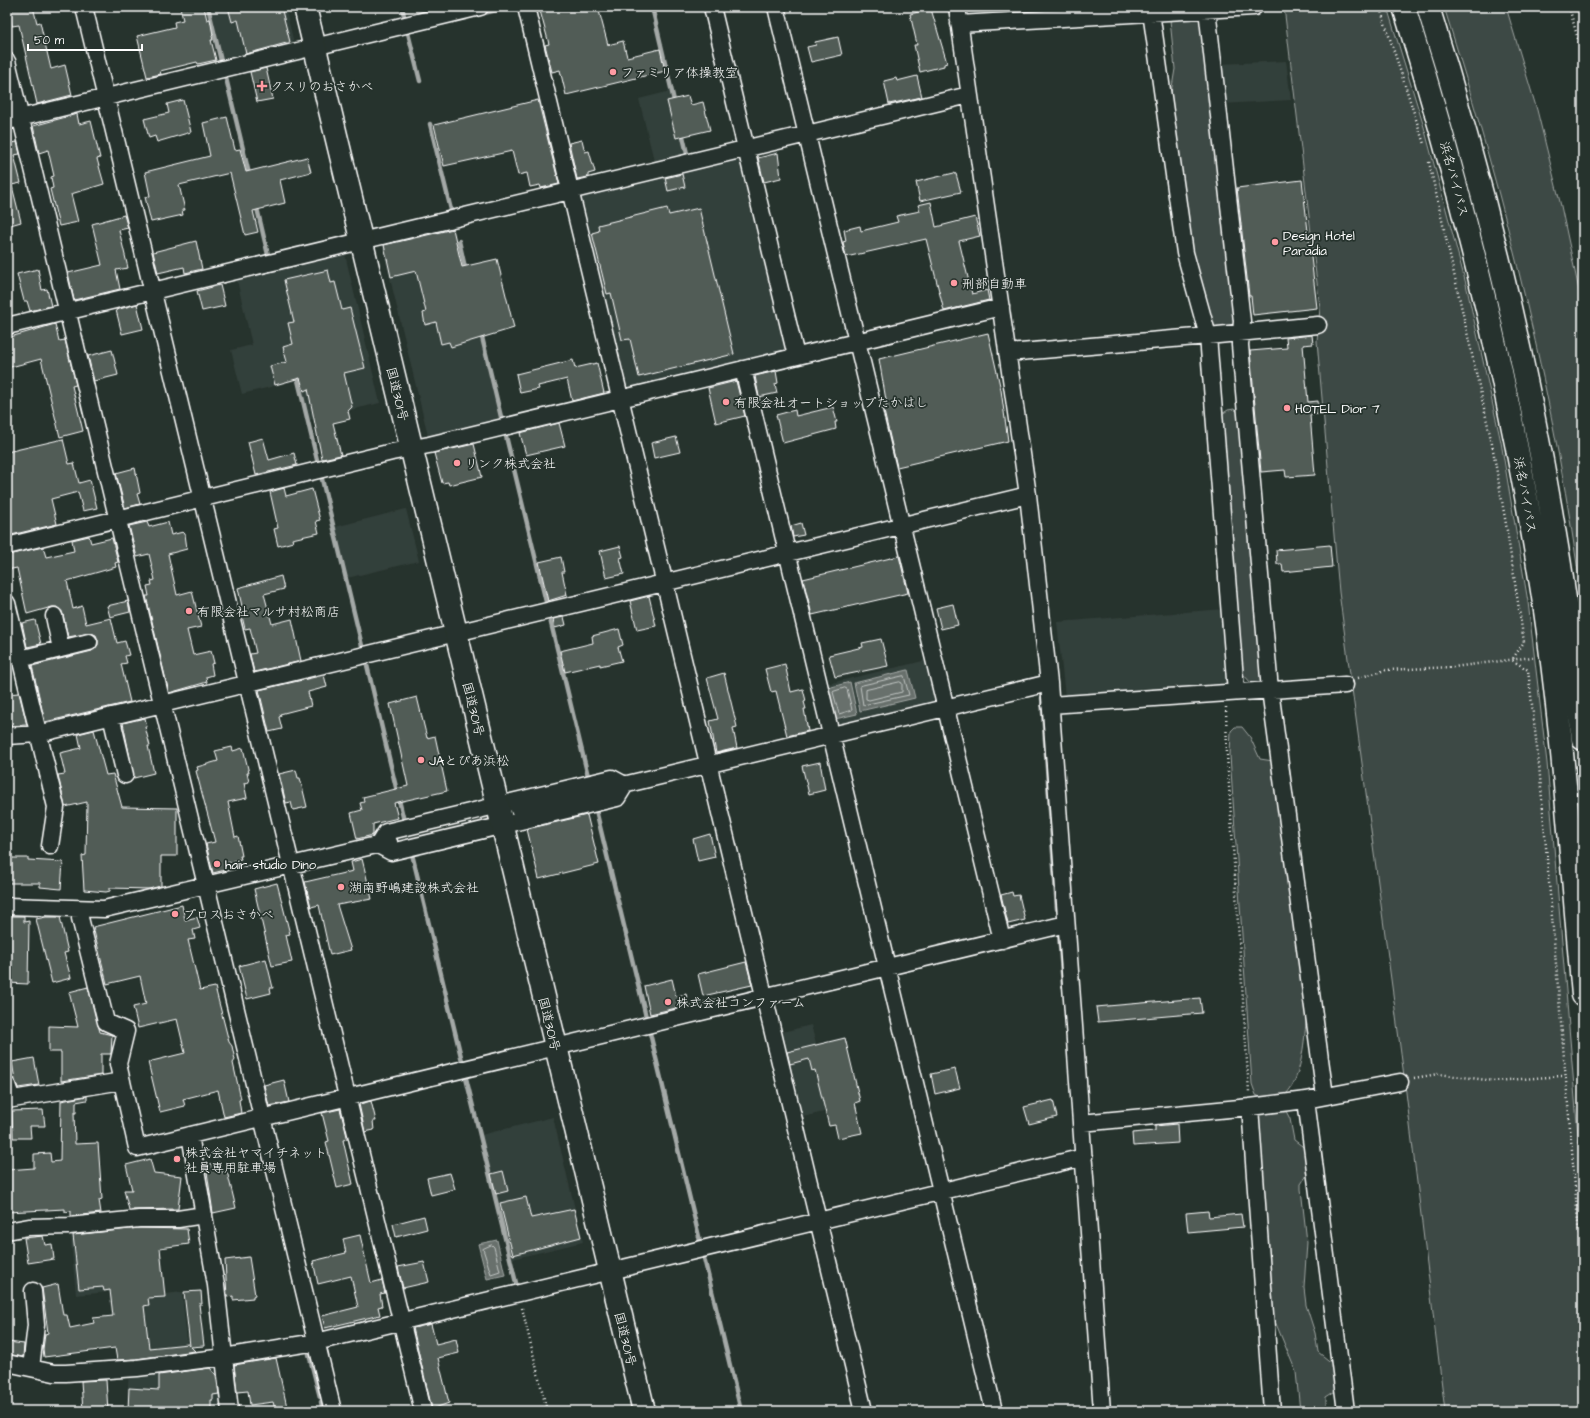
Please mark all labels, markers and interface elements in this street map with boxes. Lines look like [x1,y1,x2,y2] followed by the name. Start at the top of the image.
[28,26,142,52] scale bar
[34,32,65,49] text: 50 m
[621,64,738,82] place label: ファミリア体操教室
[608,67,618,77] marker: ファミリア体操教室
[270,78,373,96] place label: クスリのおさかべ
[257,81,267,91] marker: クスリのおさかべ
[1435,139,1473,219] street label: 浜名バイパス
[1283,227,1355,260] place label: Design Hotel Paradia
[1270,237,1280,247] marker: Design Hotel Paradia
[962,275,1027,293] place label: 刑部自動車
[949,278,959,288] marker: 刑部自動車
[382,365,412,423] street label: 国道301号
[734,394,928,412] place label: 有限会社オートショップたかはし
[721,397,731,407] marker: 有限会社オートショップたかはし
[1295,400,1380,418] place label: HOTEL Dior 7
[1282,403,1292,413] marker: HOTEL Dior 7
[465,455,556,473] place label: リンク株式会社
[1509,455,1541,535] street label: 浜名バイパス
[452,458,462,468] marker: リンク株式会社
[197,603,340,621] place label: 有限会社マルサ村松商店
[184,606,194,616] marker: 有限会社マルサ村松商店
[458,680,488,738] street label: 国道301号
[429,752,509,770] place label: JAとぴあ浜松
[416,755,426,765] marker: JAとぴあ浜松
[225,856,317,874] place label: hair studio Dino
[212,859,222,869] marker: hair studio Dino
[349,879,479,897] place label: 湖南野嶋建設株式会社
[336,882,346,892] marker: 湖南野嶋建設株式会社
[183,906,274,924] place label: プロスおさかべ
[170,909,180,919] marker: プロスおさかべ
[676,994,805,1012] place label: 株式会社コンファーム
[534,995,564,1053] street label: 国道301号
[663,997,673,1007] marker: 株式会社コンファーム
[185,1144,327,1177] place label: 株式会社ヤマイチネット 社員専用駐車場
[172,1154,182,1164] marker: 株式会社ヤマイチネット 社員専用駐車場
[610,1310,640,1368] street label: 国道301号

